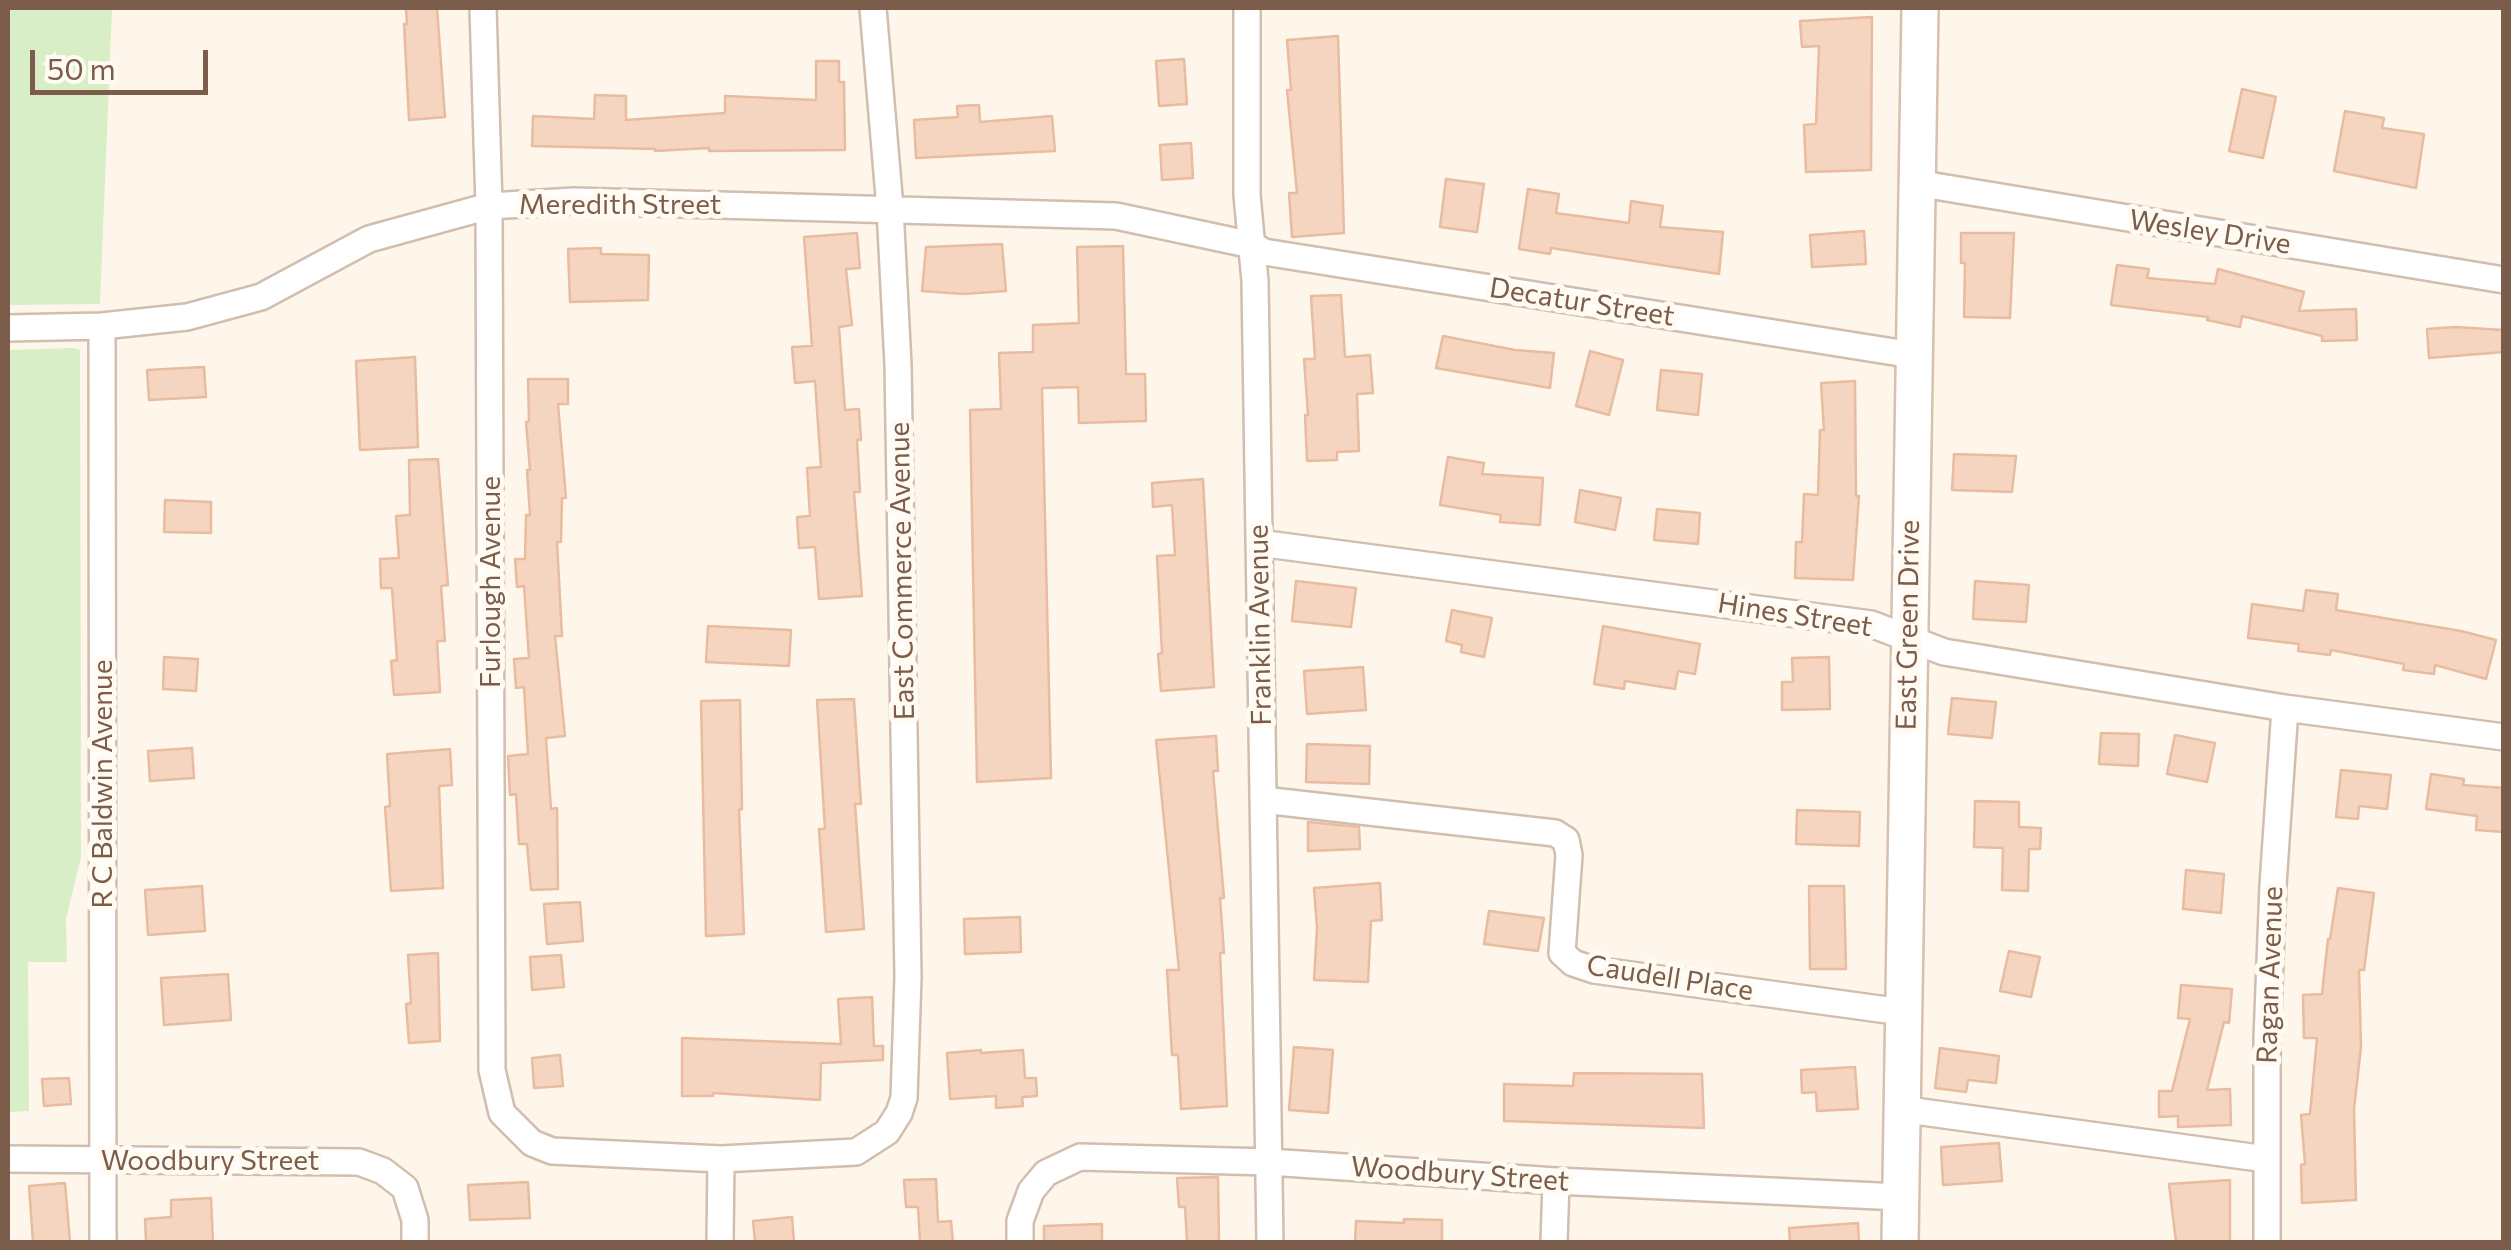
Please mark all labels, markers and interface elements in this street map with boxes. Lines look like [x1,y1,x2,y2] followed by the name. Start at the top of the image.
[35,30,212,92] scale bar
[47,49,116,86] text: 50 m
[519,188,721,222] street label: Meredith Street
[2127,203,2293,261] street label: Wesley Drive
[1487,271,1677,333] street label: Decatur Street
[883,422,921,720] street label: East Commerce Avenue
[474,476,508,688] street label: Furlough Avenue
[1889,519,1927,731] street label: East Green Drive
[1241,524,1279,726] street label: Franklin Avenue
[1715,586,1875,644] street label: Hines Street
[86,659,120,909] street label: R C Baldwin Avenue
[2250,886,2290,1064] street label: Ragan Avenue
[1584,948,1756,1008] street label: Caudell Place
[101,1144,319,1178] street label: Woodbury Street
[1350,1150,1570,1198] street label: Woodbury Street

